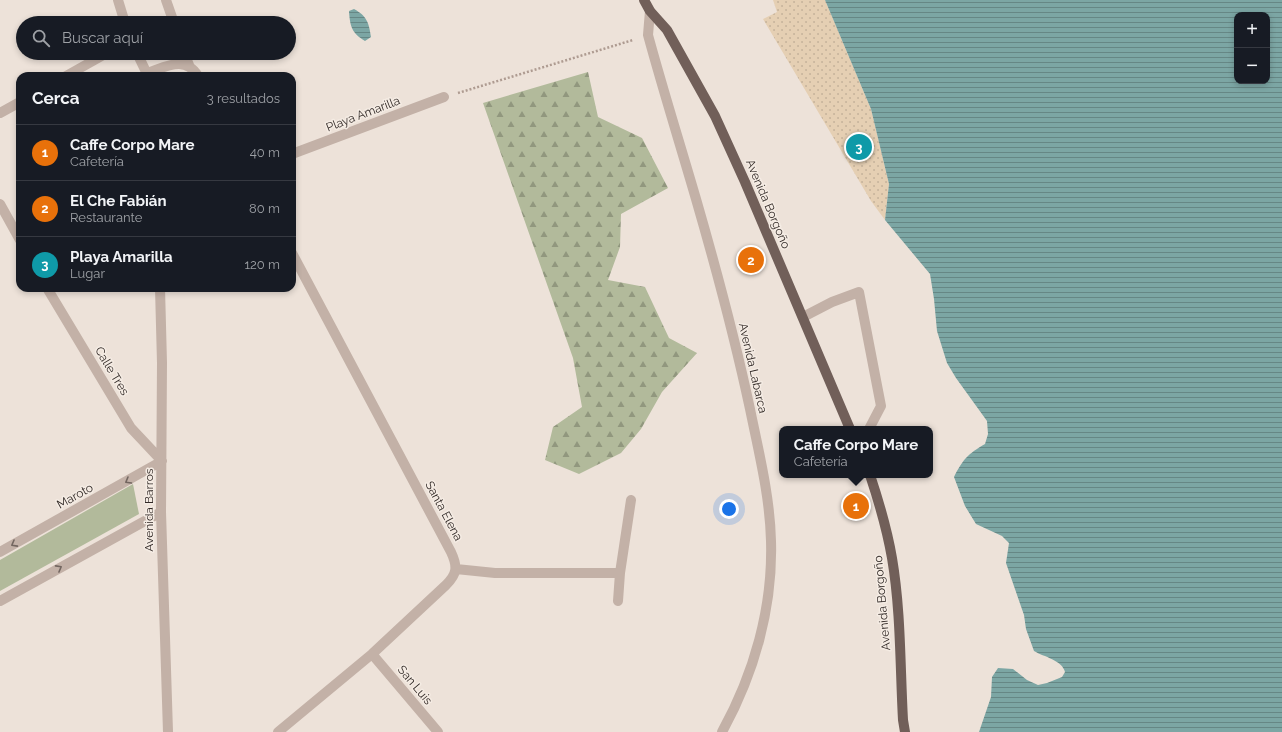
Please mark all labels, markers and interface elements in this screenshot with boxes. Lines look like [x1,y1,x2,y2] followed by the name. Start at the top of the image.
[1234,12,1270,84] map controls
[1234,12,1270,48] button: +
[16,16,296,60] search box
[30,27,52,49] icon: search
[62,29,143,47] text: Buscar aquí
[1234,48,1270,84] button: −
[32,88,80,108] text: Cerca
[207,91,280,106] text: 3 resultados
[324,93,402,135] street label: Playa Amarilla
[846,132,872,162] pin: 3
[70,136,195,154] text: Caffe Corpo Mare
[42,145,48,160] text: 1
[250,145,280,160] text: 40 m
[70,154,124,169] text: Cafetería
[743,157,793,251] street label: Avenida Borgoño
[70,192,166,210] text: El Che Fabián
[41,201,49,216] text: 2
[249,201,280,216] text: 80 m
[70,210,142,225] text: Restaurante
[738,245,764,275] pin: 2
[70,248,173,266] text: Playa Amarilla
[41,257,49,272] text: 3
[244,257,280,272] text: 120 m
[70,266,105,281] text: Lugar
[736,321,770,415] street label: Avenida Labarca
[92,344,132,398] street label: Calle Tres
[779,426,933,478] popup
[794,436,918,454] text: Caffe Corpo Mare
[794,454,848,469] text: Cafetería
[142,468,156,552] street label: Avenida Barros
[125,476,132,483] one-way arrow
[422,479,466,543] street label: Santa Elena
[54,480,96,512] street label: Maroto
[843,491,869,521] pin: 1
[719,499,739,519] your location
[11,540,19,547] one-way arrow
[871,555,893,651] street label: Avenida Borgoño
[54,566,62,573] one-way arrow
[395,663,435,707] street label: San Luis

